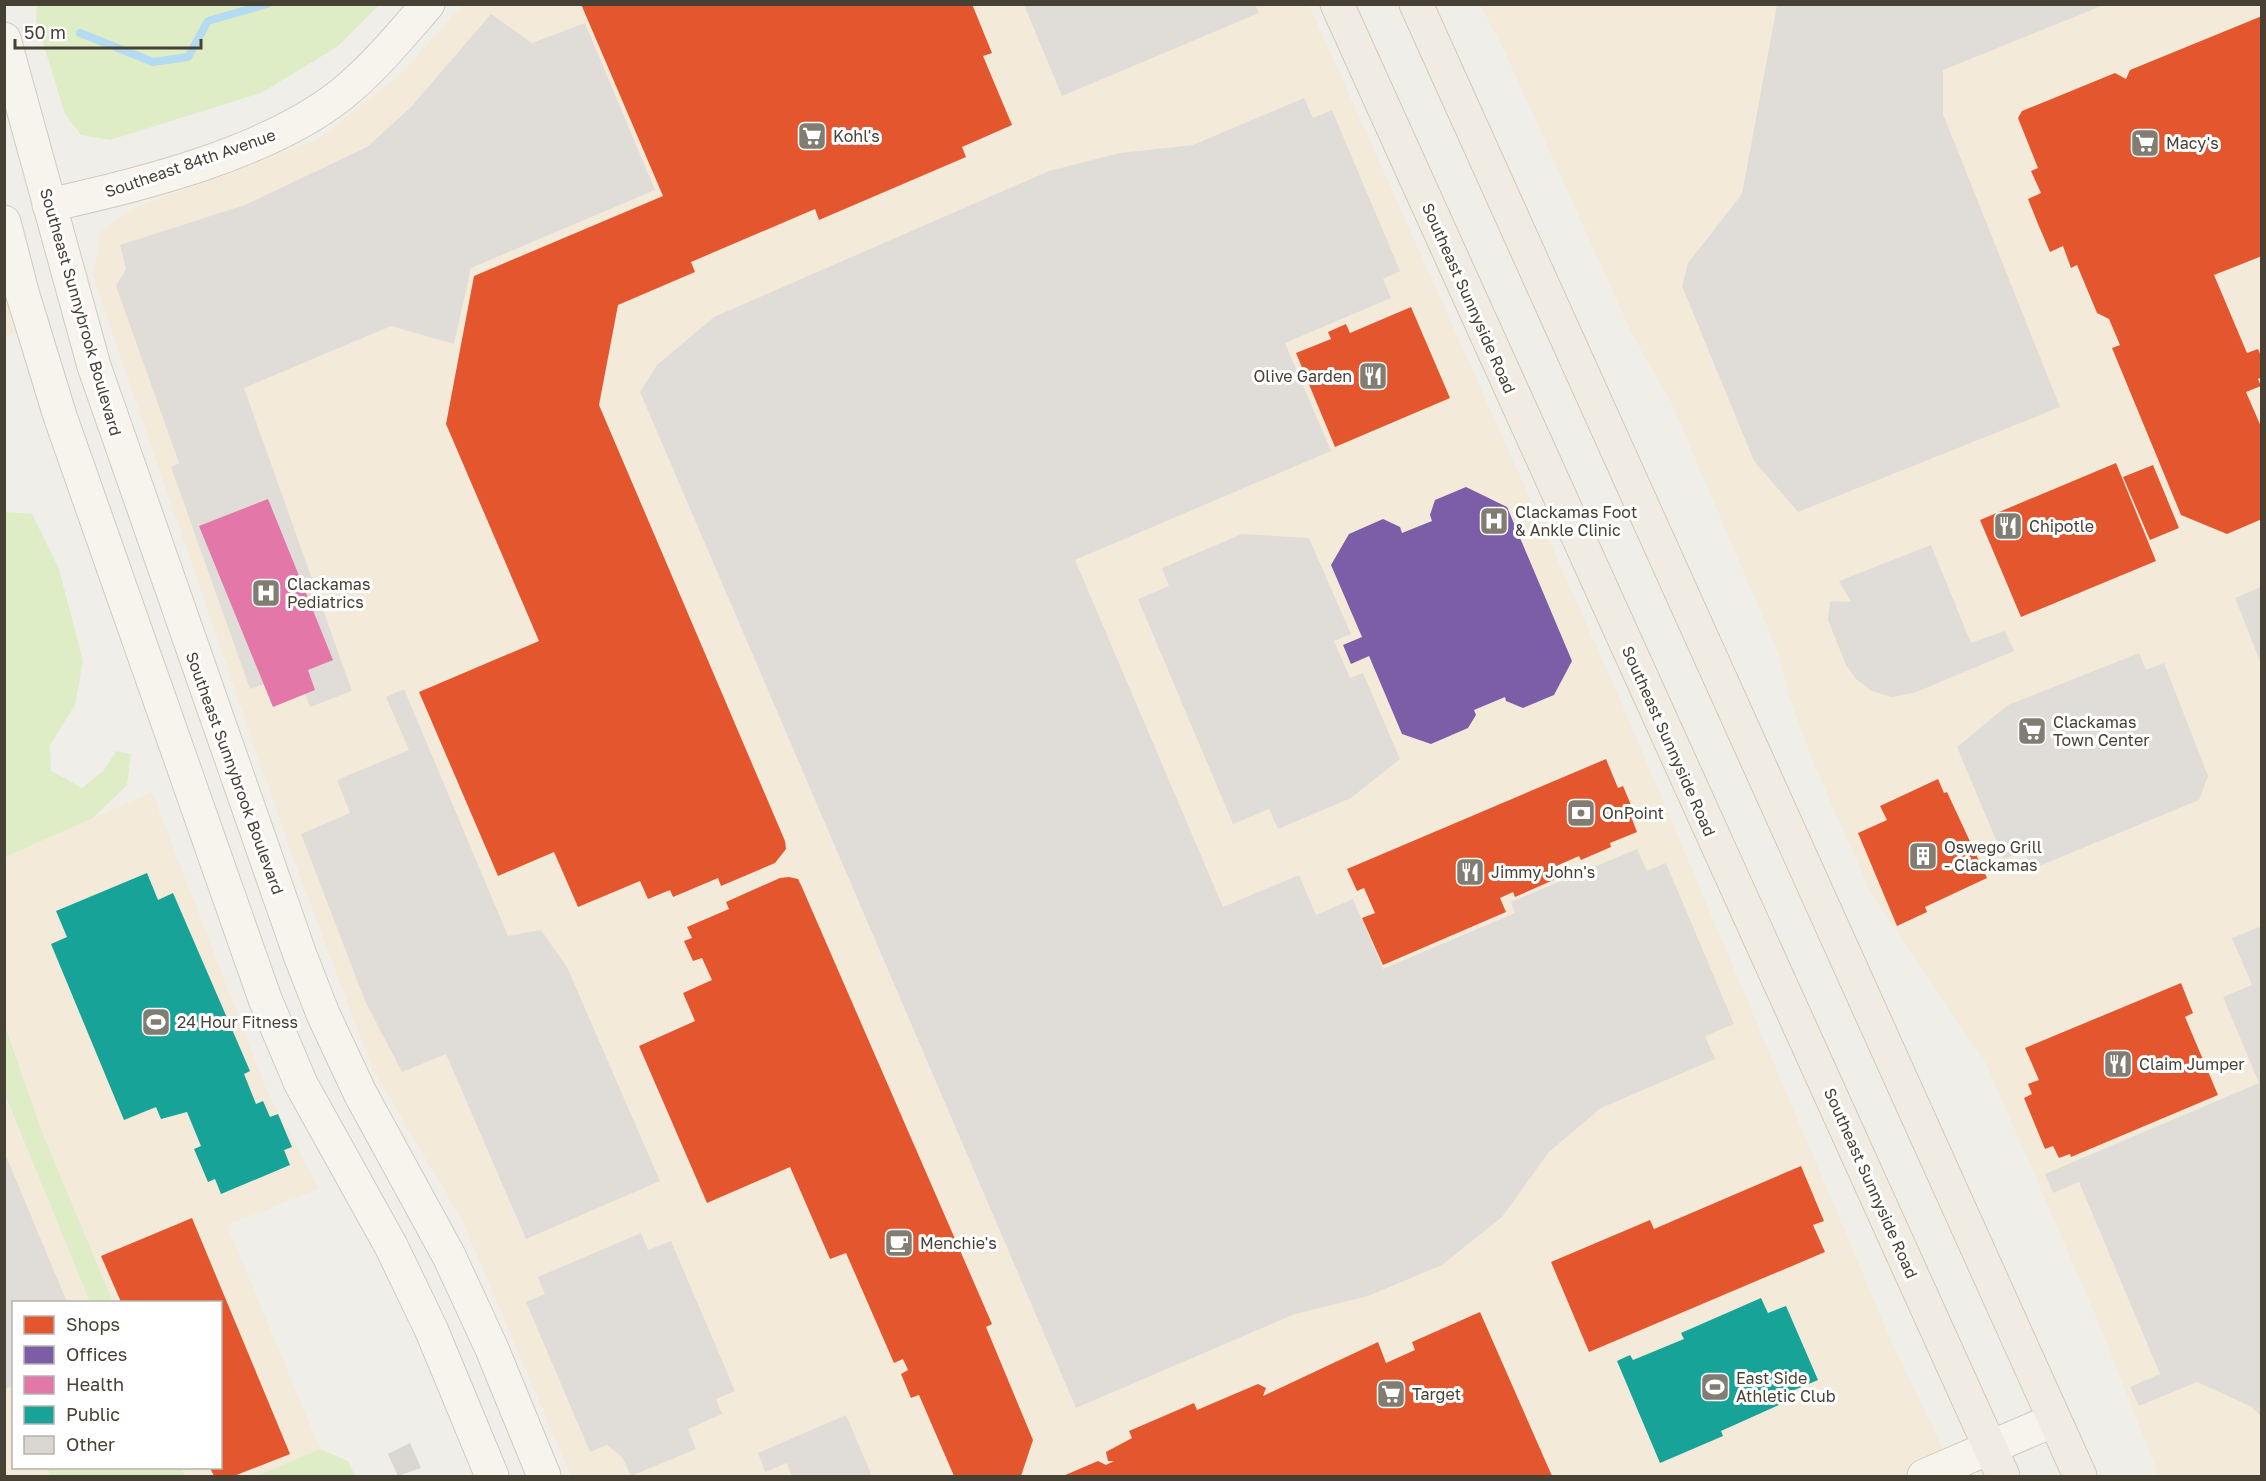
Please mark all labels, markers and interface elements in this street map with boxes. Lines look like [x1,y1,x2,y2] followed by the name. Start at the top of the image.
[15,12,201,50] scale bar
[24,21,66,43] text: 50 m
[796,120,828,152] supermarket icon: Kohl's
[102,124,278,202] street label: Southeast 84th Avenue
[833,126,880,146] place label: Kohl's
[2129,127,2161,159] supermarket icon: Macy's
[2166,133,2219,153] place label: Macy's
[36,186,126,438] street label: Southeast Sunnybrook Boulevard
[1418,200,1520,396] street label: Southeast Sunnyside Road
[1357,360,1389,392] restaurant icon: Olive Garden
[1253,366,1352,386] place label: Olive Garden
[1515,502,1637,540] place label: Clackamas Foot & Ankle Clinic
[1478,505,1510,537] hospital icon: Clackamas Foot & Ankle Clinic
[1992,510,2024,542] restaurant icon: Chipotle
[2029,516,2094,536] place label: Chipotle
[287,574,370,612] place label: Clackamas Pediatrics
[250,577,282,609] hospital icon: Clackamas Pediatrics
[1618,643,1720,839] street label: Southeast Sunnyside Road
[182,649,288,897] street label: Southeast Sunnybrook Boulevard
[2053,712,2149,750] place label: Clackamas Town Center
[2016,715,2048,747] supermarket icon: Clackamas Town Center
[1565,797,1597,829] bank icon: OnPoint
[1602,803,1664,823] place label: OnPoint
[1944,837,2042,875] place label: Oswego Grill - Clackamas
[1907,840,1939,872] building icon: Oswego Grill - Clackamas
[1454,856,1486,888] restaurant icon: Jimmy John's
[1491,862,1595,882] place label: Jimmy John's
[140,1006,172,1038] sports icon: 24 Hour Fitness
[177,1012,298,1032] place label: 24 Hour Fitness
[2102,1048,2134,1080] restaurant icon: Claim Jumper
[2139,1054,2245,1074] place label: Claim Jumper
[1820,1085,1922,1281] street label: Southeast Sunnyside Road
[883,1227,915,1259] cafe icon: Menchie's
[920,1233,997,1253] place label: Menchie's
[12,1301,222,1469] legend
[66,1313,120,1335] text: Shops
[66,1343,127,1365] text: Offices
[1736,1368,1836,1406] place label: East Side Athletic Club
[1699,1371,1731,1403] sports icon: East Side Athletic Club
[66,1373,124,1395] text: Health
[1375,1378,1407,1410] supermarket icon: Target
[1412,1384,1461,1404] place label: Target
[66,1403,120,1425] text: Public
[66,1433,115,1455] text: Other

